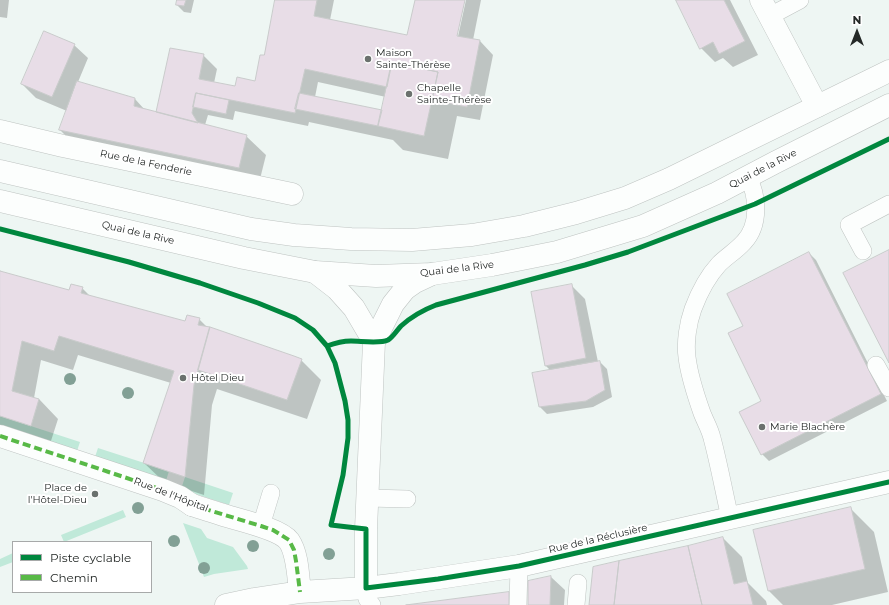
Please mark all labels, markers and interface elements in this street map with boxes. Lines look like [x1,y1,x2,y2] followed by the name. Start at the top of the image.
[837,12,877,52] north arrow
[853,13,861,27] text: N
[376,47,450,70] place label: Maison Sainte-Thérèse
[363,54,373,64] marker: Maison Sainte-Thérèse
[417,82,491,106] place label: Chapelle Sainte-Thérèse
[404,89,414,99] marker: Chapelle Sainte-Thérèse
[99,147,193,179] street label: Rue de la Fenderie
[727,147,799,191] street label: Quai de la Rive
[101,219,175,247] street label: Quai de la Rive
[419,259,495,279] street label: Quai de la Rive
[191,372,244,384] place label: Hôtel Dieu
[178,373,188,383] marker: Hôtel Dieu
[770,421,845,433] place label: Marie Blachère
[757,422,767,432] marker: Marie Blachère
[132,475,210,515] street label: Rue de l'Hôpital
[28,482,87,506] place label: Place de l'Hôtel-Dieu
[90,489,100,499] marker: Place de l'Hôtel-Dieu
[547,522,649,556] street label: Rue de la Réclusière
[12,541,152,593] legend
[50,550,131,565] text: Piste cyclable
[50,570,98,585] text: Chemin

